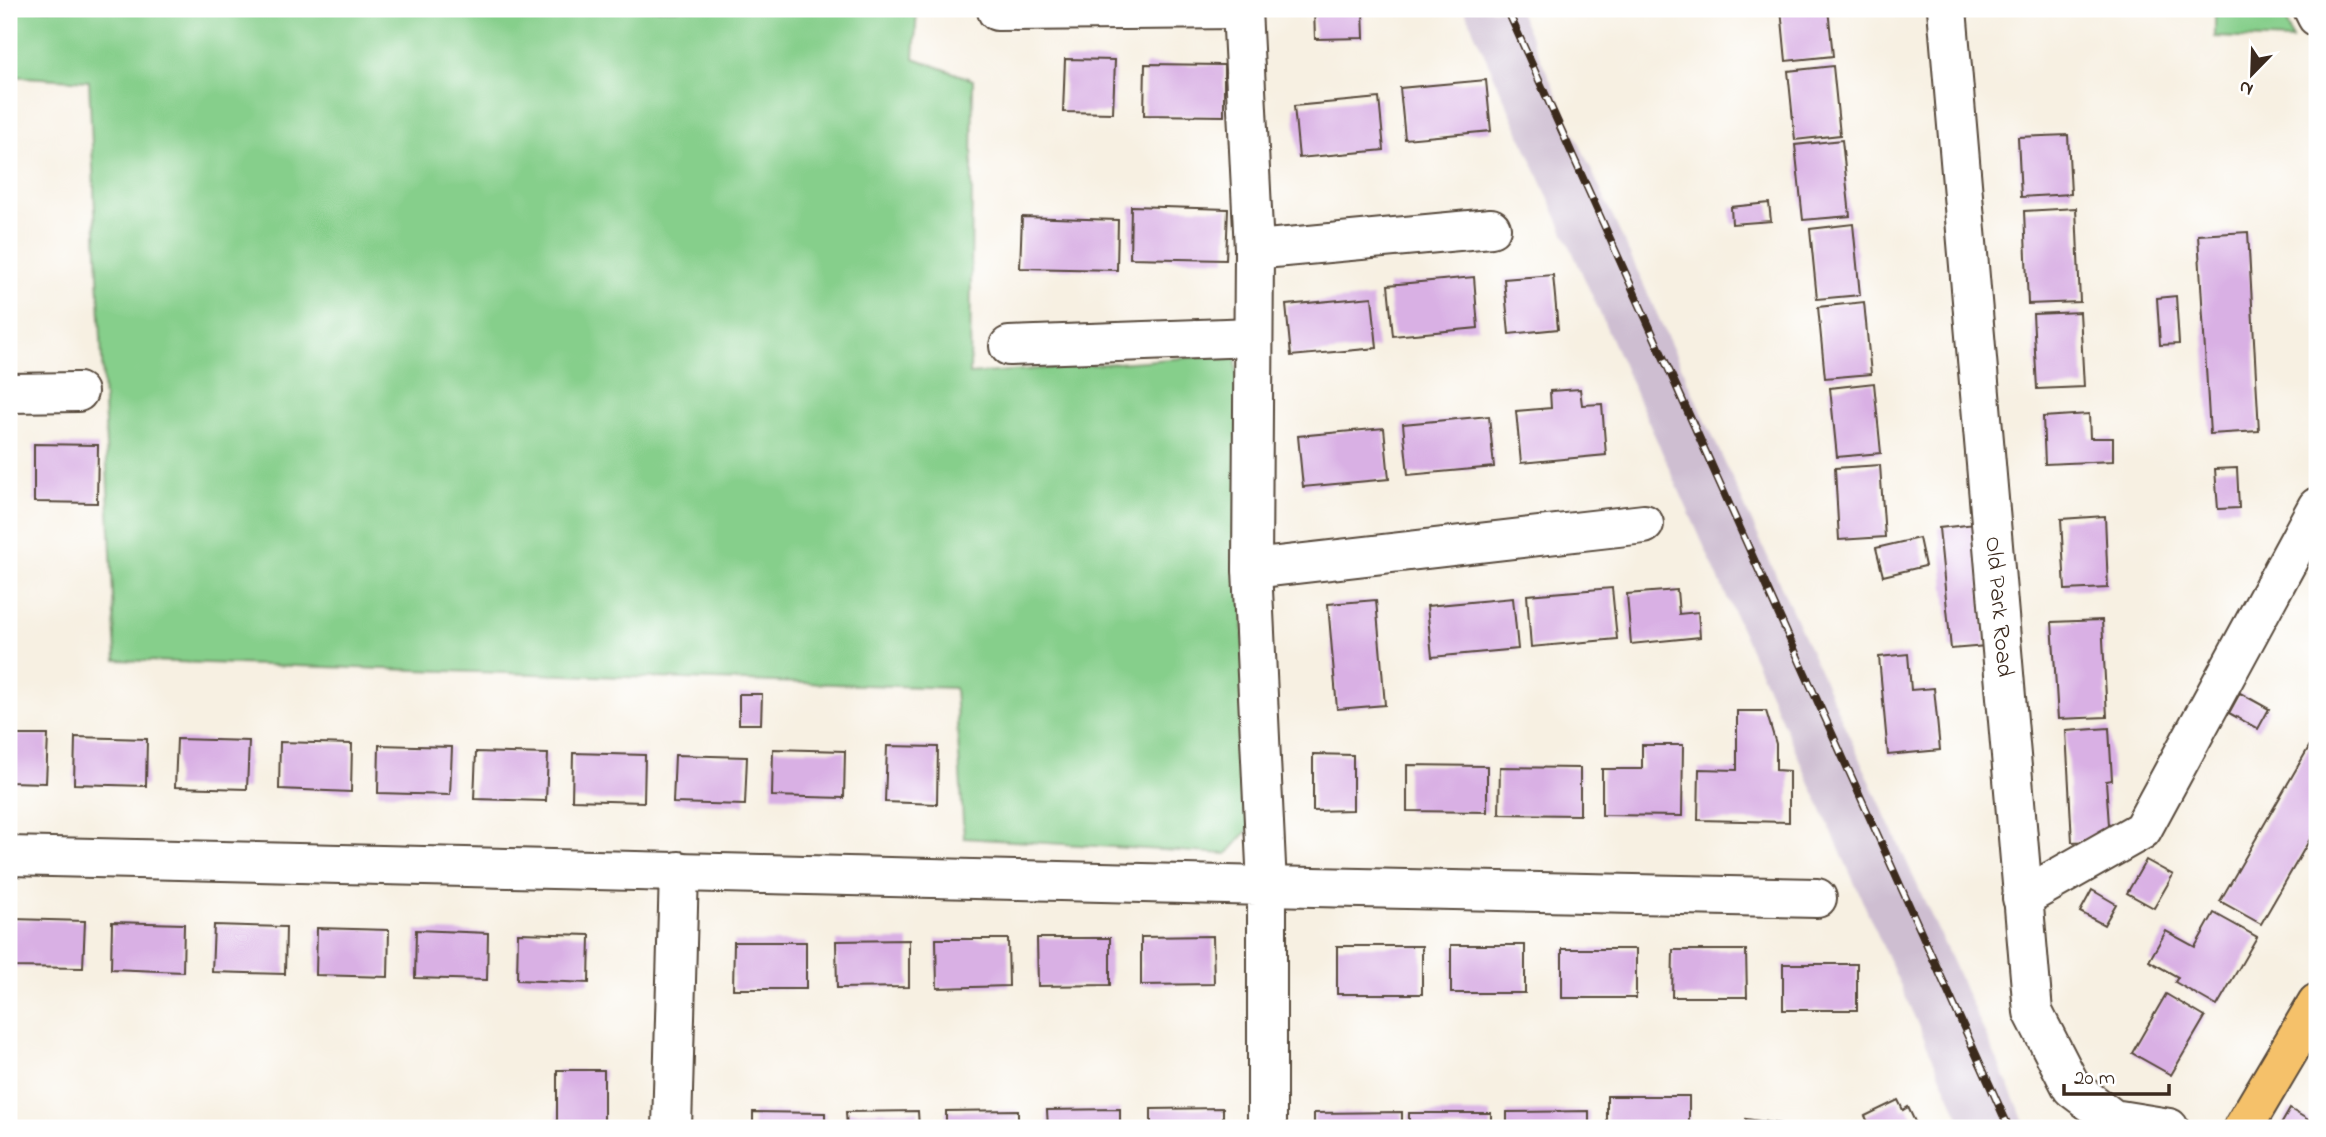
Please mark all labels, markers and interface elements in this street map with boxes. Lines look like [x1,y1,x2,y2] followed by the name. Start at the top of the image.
[2218,38,2288,108] north arrow
[2235,72,2258,102] text: N
[1975,535,2022,679] street label: Old Park Road
[2064,1053,2168,1097] scale bar
[2074,1064,2115,1094] text: 20 m

